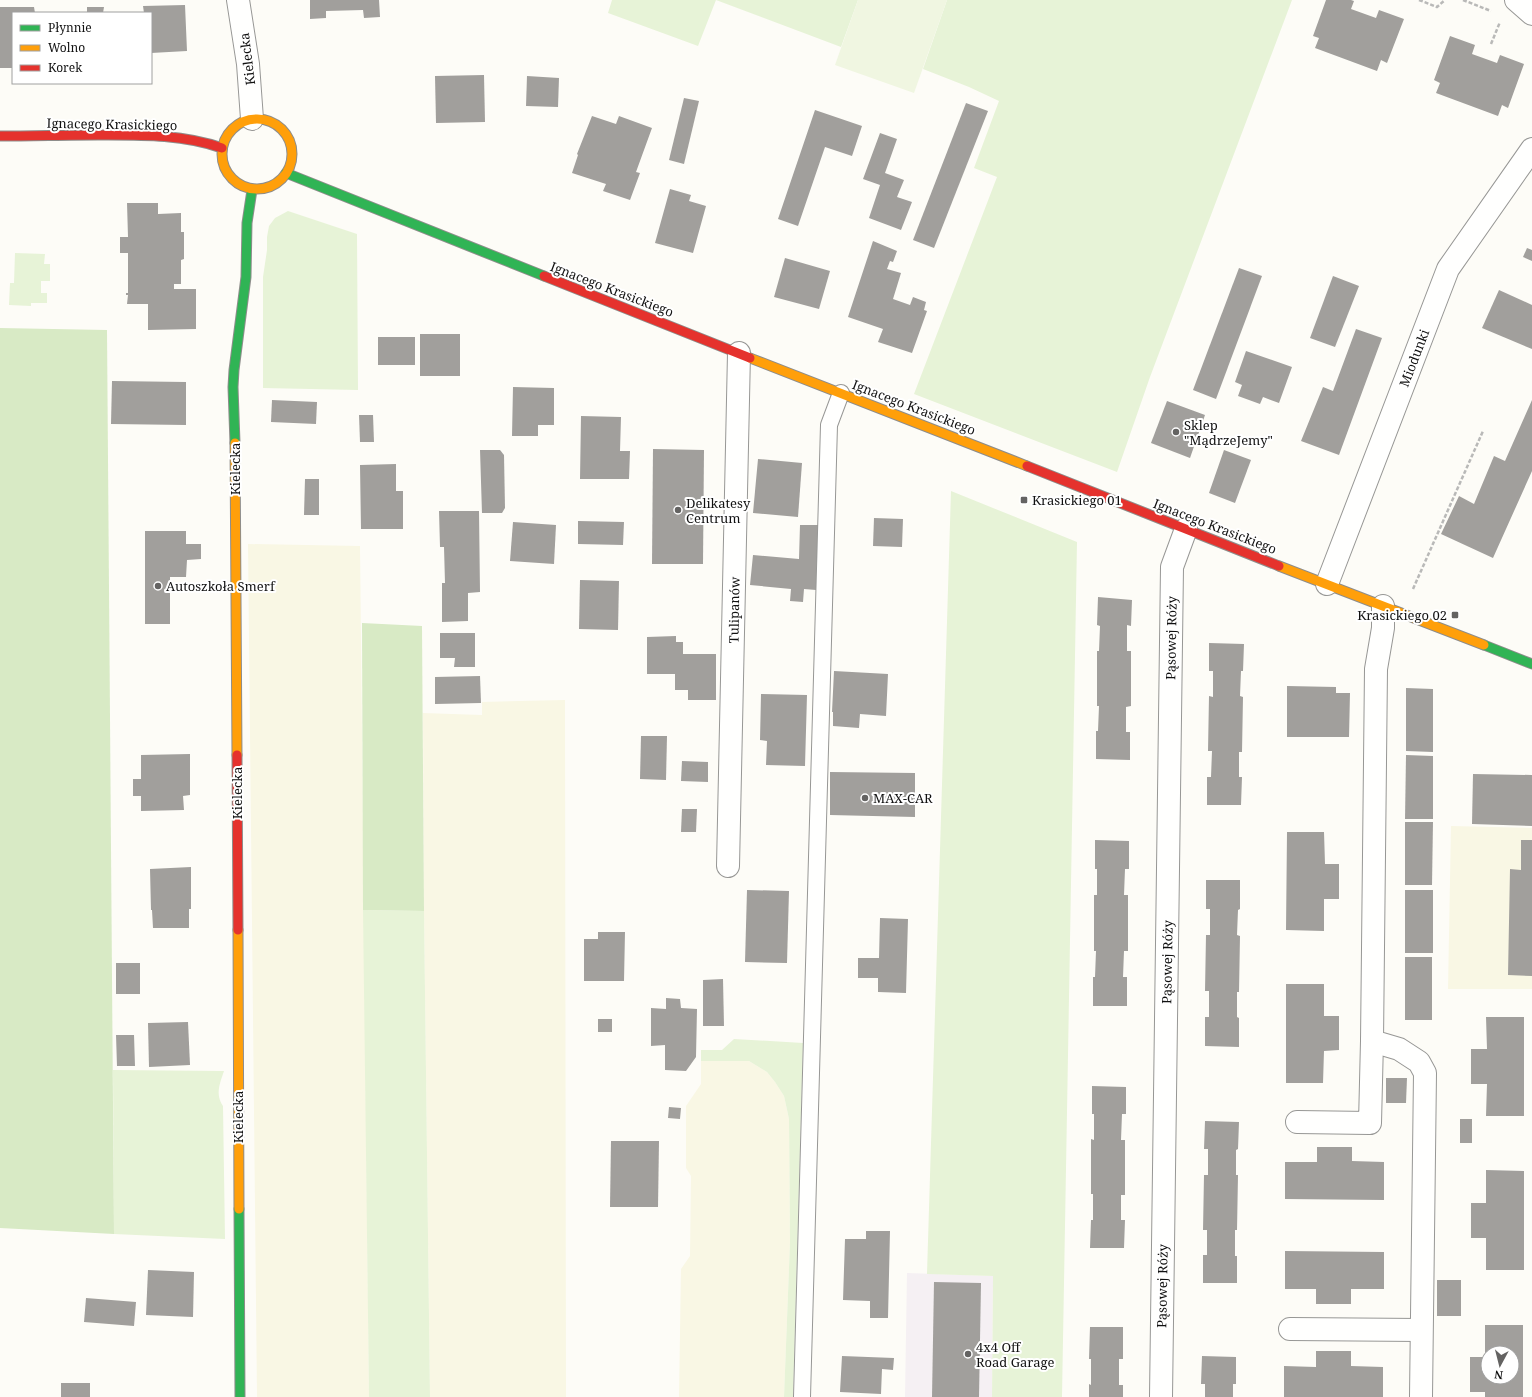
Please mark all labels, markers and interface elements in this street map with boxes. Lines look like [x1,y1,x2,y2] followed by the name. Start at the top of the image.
[12,12,152,84] legend
[48,19,92,36] text: Płynnie
[235,32,259,86] street label: Kielecka
[48,39,85,56] text: Wolno
[48,59,83,76] text: Korek
[47,114,177,134] street label: Ignacego Krasickiego
[548,257,676,321] street label: Ignacego Krasickiego
[1395,327,1433,389] street label: Miodunki
[850,375,978,439] street label: Ignacego Krasickiego
[1184,416,1273,449] place label: Sklep "MądrzeJemy"
[1171,427,1181,437] marker: Sklep "MądrzeJemy"
[226,443,244,495] street label: Kielecka
[1032,491,1122,509] place label: Krasickiego 01
[686,494,751,527] place label: Delikatesy Centrum
[1151,494,1279,558] street label: Ignacego Krasickiego
[1019,495,1029,505] marker: Krasickiego 01
[673,505,683,515] marker: Delikatesy Centrum
[724,576,744,644] street label: Tulipanów
[166,577,276,595] place label: Autoszkoła Smerf
[153,581,163,591] marker: Autoszkoła Smerf
[1161,595,1181,680] street label: Pąsowej Róży
[1357,606,1447,624] place label: Krasickiego 02
[1450,610,1460,620] marker: Krasickiego 02
[228,767,246,819] street label: Kielecka
[873,789,933,807] place label: MAX-CAR
[860,793,870,803] marker: MAX-CAR
[1157,919,1177,1004] street label: Pąsowej Róży
[229,1091,247,1143] street label: Kielecka
[1152,1243,1172,1328] street label: Pąsowej Róży
[976,1338,1054,1371] place label: 4x4 Off Road Garage
[1480,1345,1520,1385] north arrow
[963,1349,973,1359] marker: 4x4 Off Road Garage
[1493,1367,1504,1383] text: N

